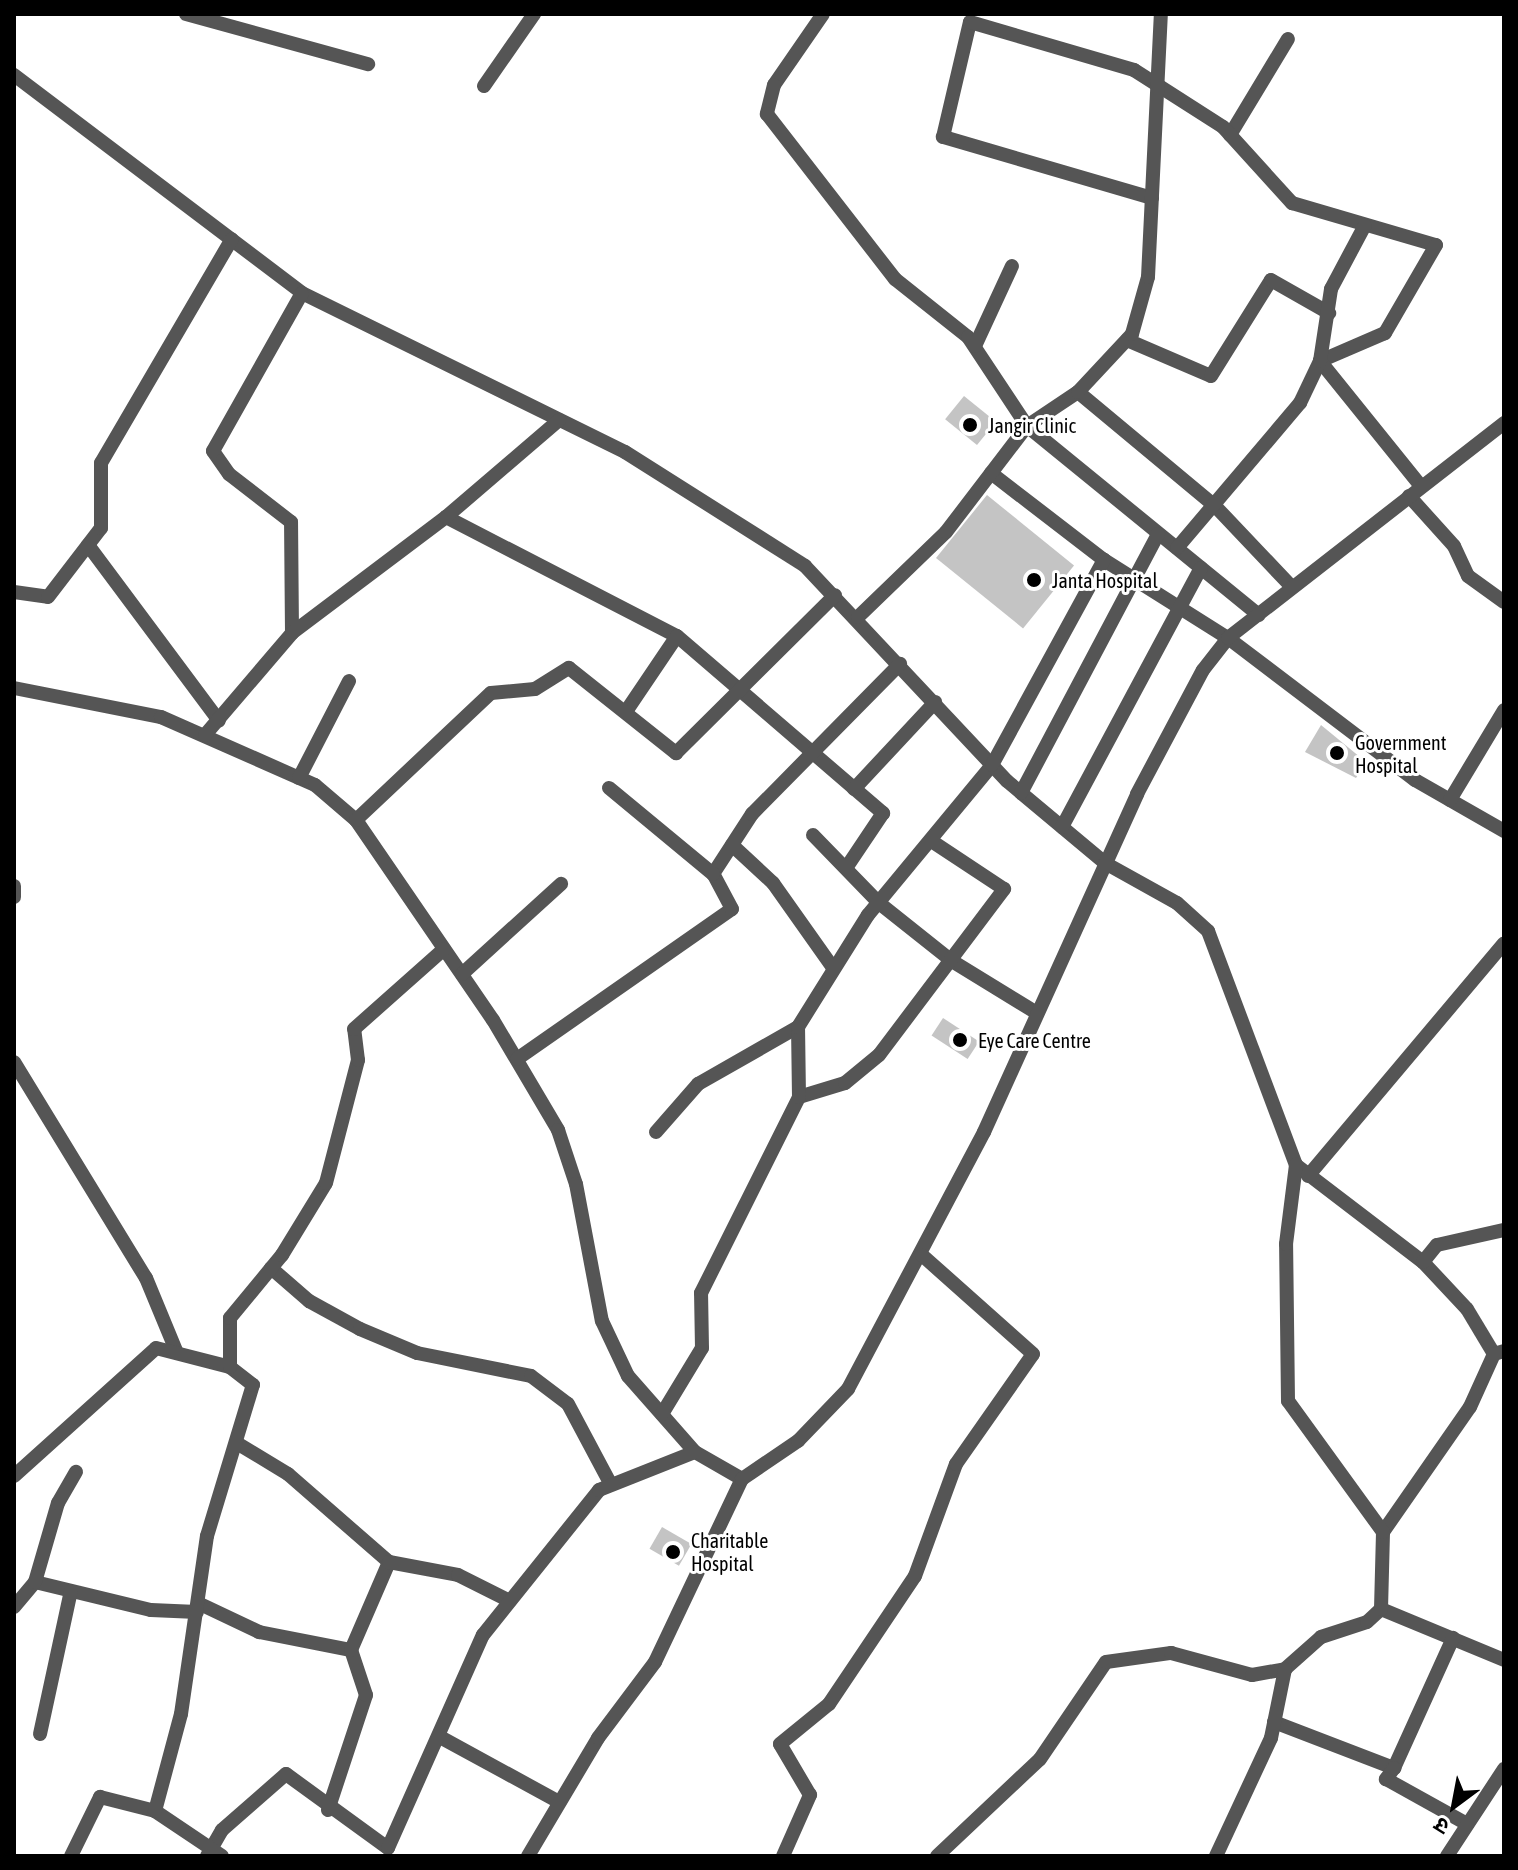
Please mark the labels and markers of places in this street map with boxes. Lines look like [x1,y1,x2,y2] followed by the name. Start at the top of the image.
[988,413,1076,437] place label: Jangir Clinic
[959,414,981,436] marker: Jangir Clinic
[1052,568,1158,592] place label: Janta Hospital
[1023,569,1045,591] marker: Janta Hospital
[1355,730,1446,777] place label: Government Hospital
[1326,742,1348,764] marker: Government Hospital
[978,1028,1091,1052] place label: Eye Care Centre
[949,1029,971,1051] marker: Eye Care Centre
[691,1528,768,1575] place label: Charitable Hospital
[662,1541,684,1563] marker: Charitable Hospital

